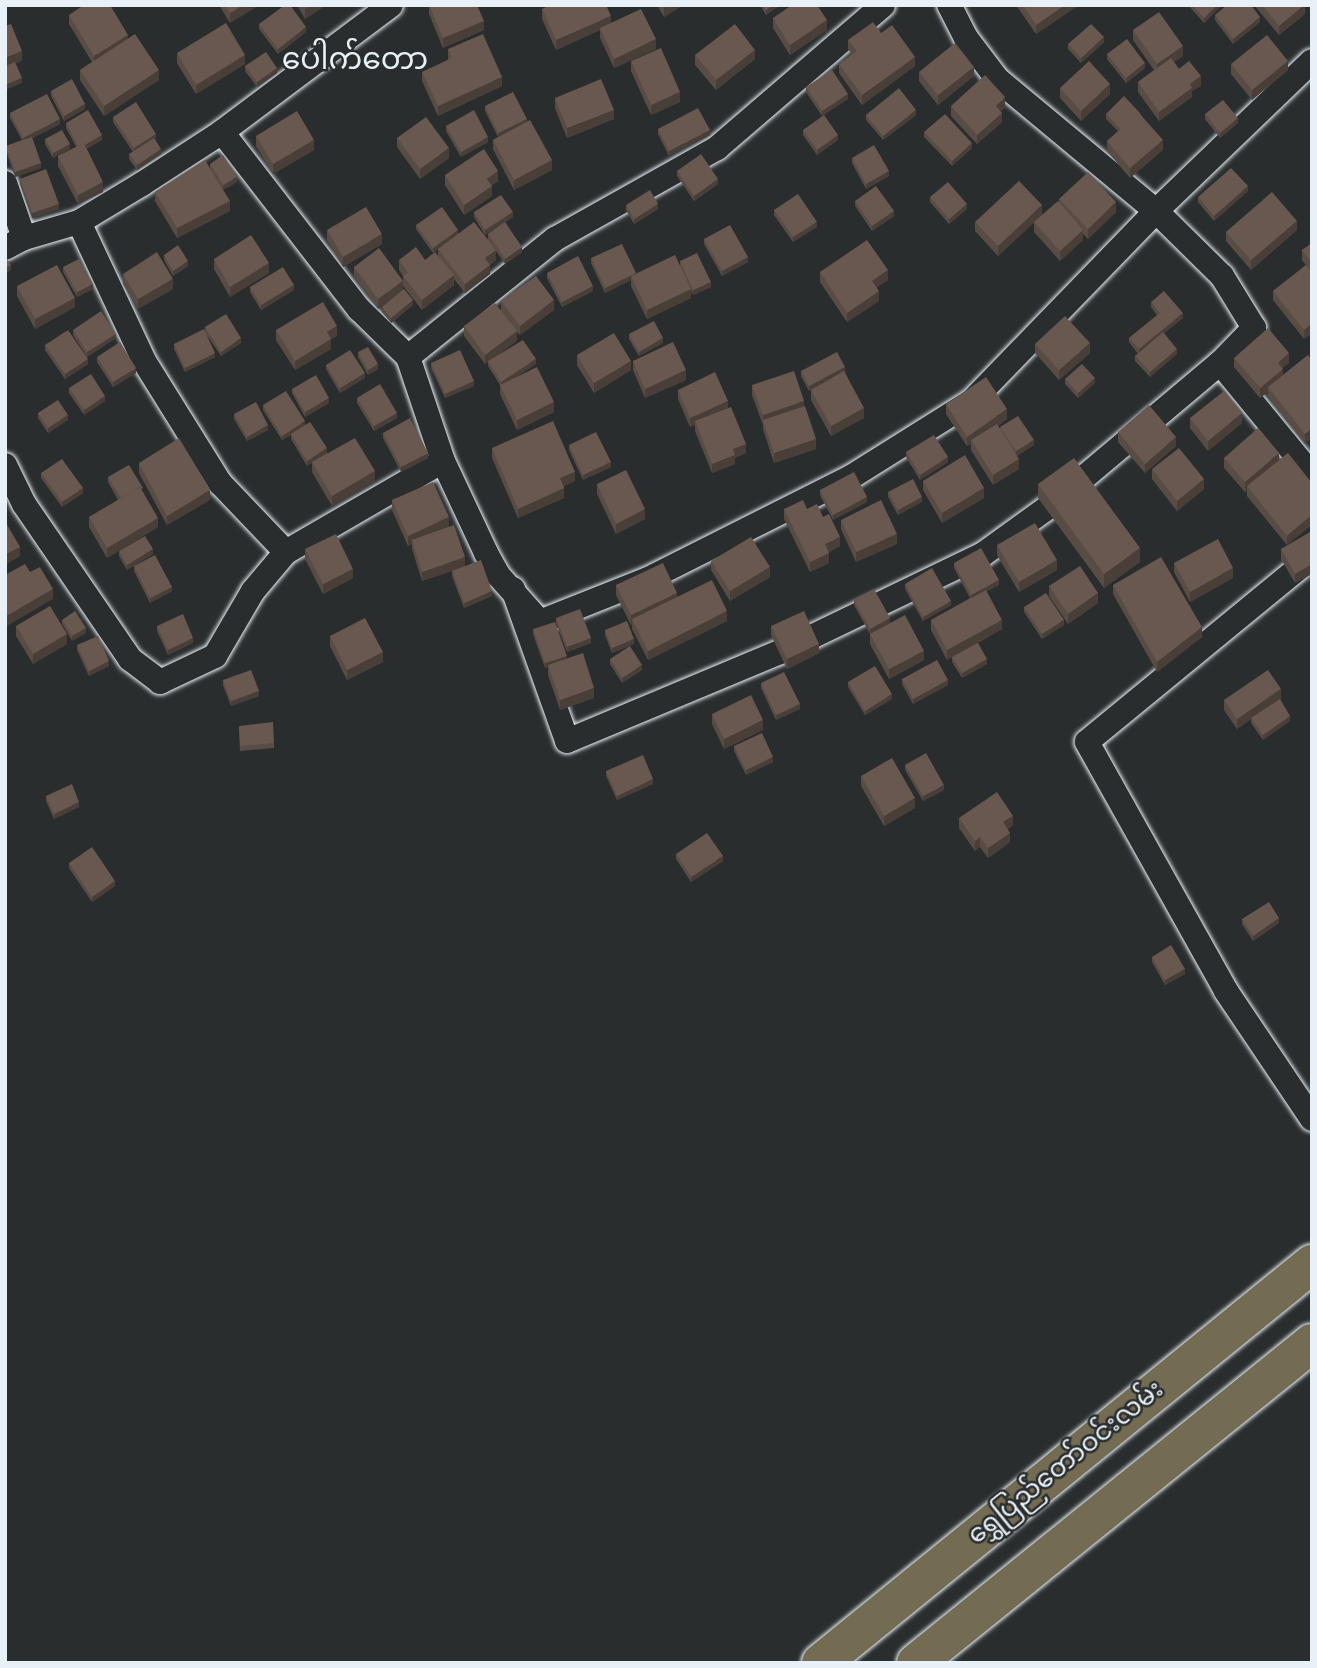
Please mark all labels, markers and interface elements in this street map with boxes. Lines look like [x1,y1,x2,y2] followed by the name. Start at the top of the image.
[282,42,428,78] district label: ပေါက်တော
[962,1374,1170,1552] street label: ရွှေပြည်တော်ဝင်းလမ်း

